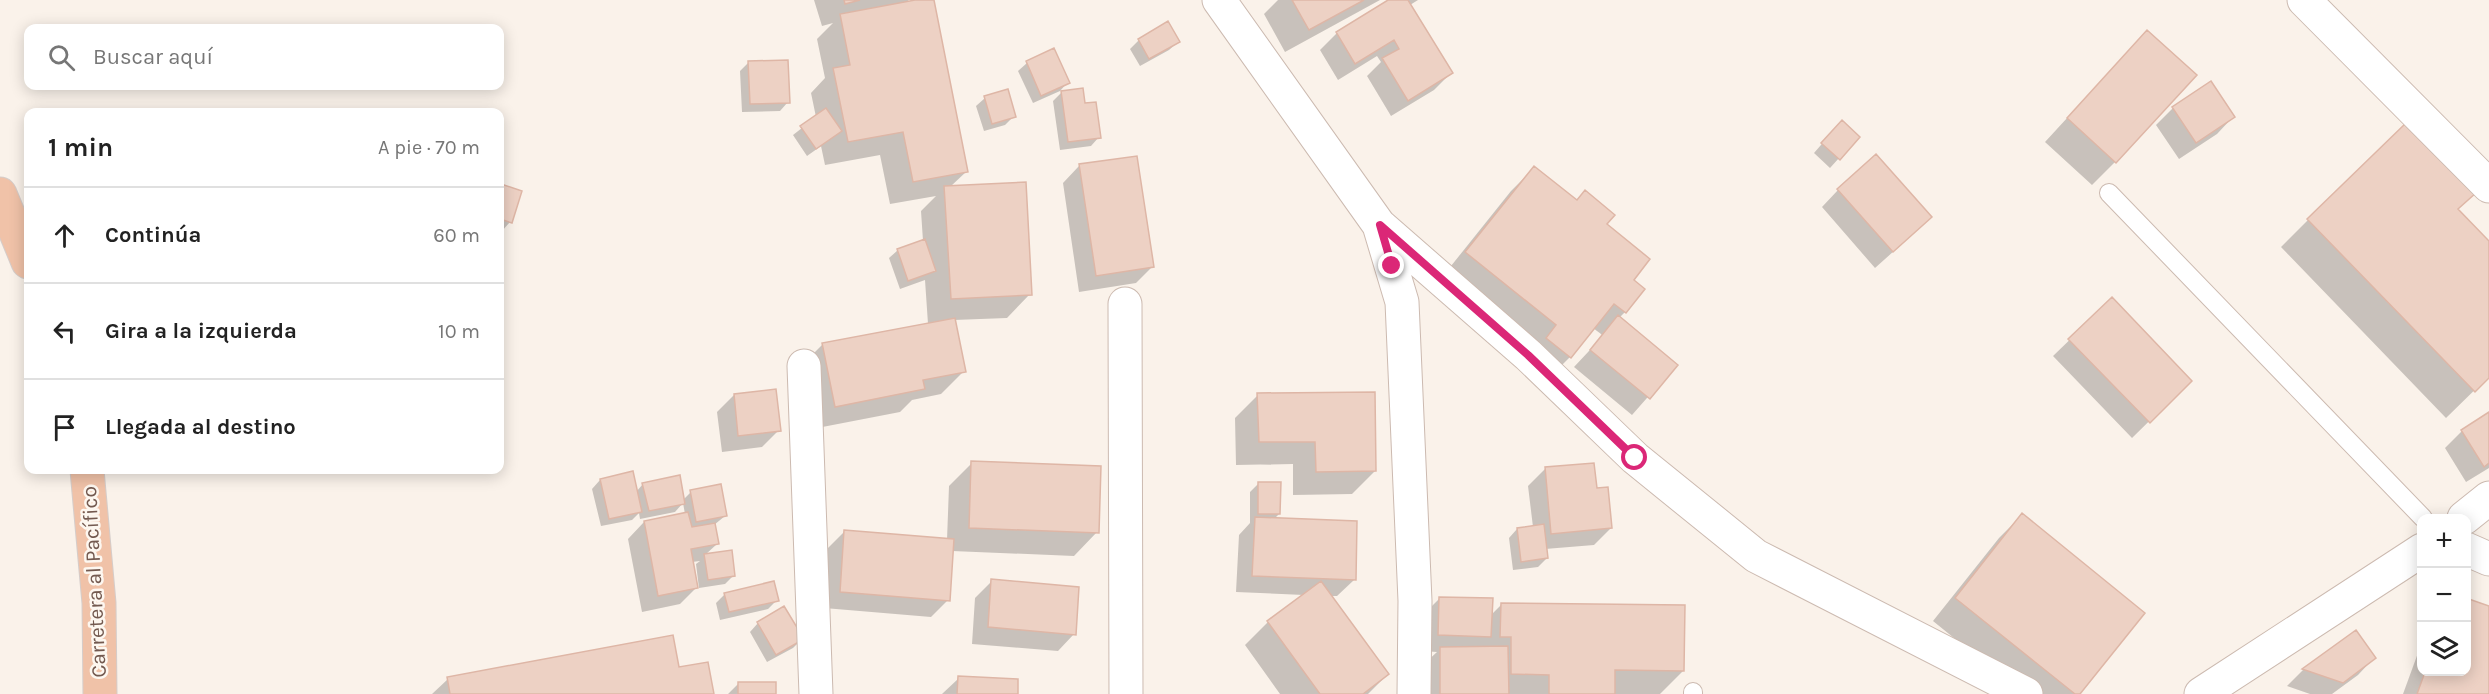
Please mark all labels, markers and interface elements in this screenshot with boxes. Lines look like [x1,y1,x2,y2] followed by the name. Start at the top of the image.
[24,24,504,90] search box
[45,41,78,74] icon: search
[93,44,213,70] text: Buscar aquí
[48,132,113,163] text: 1 min
[378,136,480,159] text: A pie · 70 m
[48,219,81,252] icon: ahead
[105,222,201,248] text: Continúa
[433,224,480,247] text: 60 m
[1378,252,1404,278] route end
[48,315,81,348] icon: left
[105,318,297,344] text: Gira a la izquierda
[438,320,480,343] text: 10 m
[48,411,81,444] icon: arrive
[105,414,296,440] text: Llegada al destino
[1621,444,1647,470] route start
[77,486,111,678] street label: Carretera al Pacífico
[2417,514,2471,676] map controls
[2417,514,2471,568] button: +
[2417,568,2471,622] button: −
[2417,622,2471,676] button: layers

